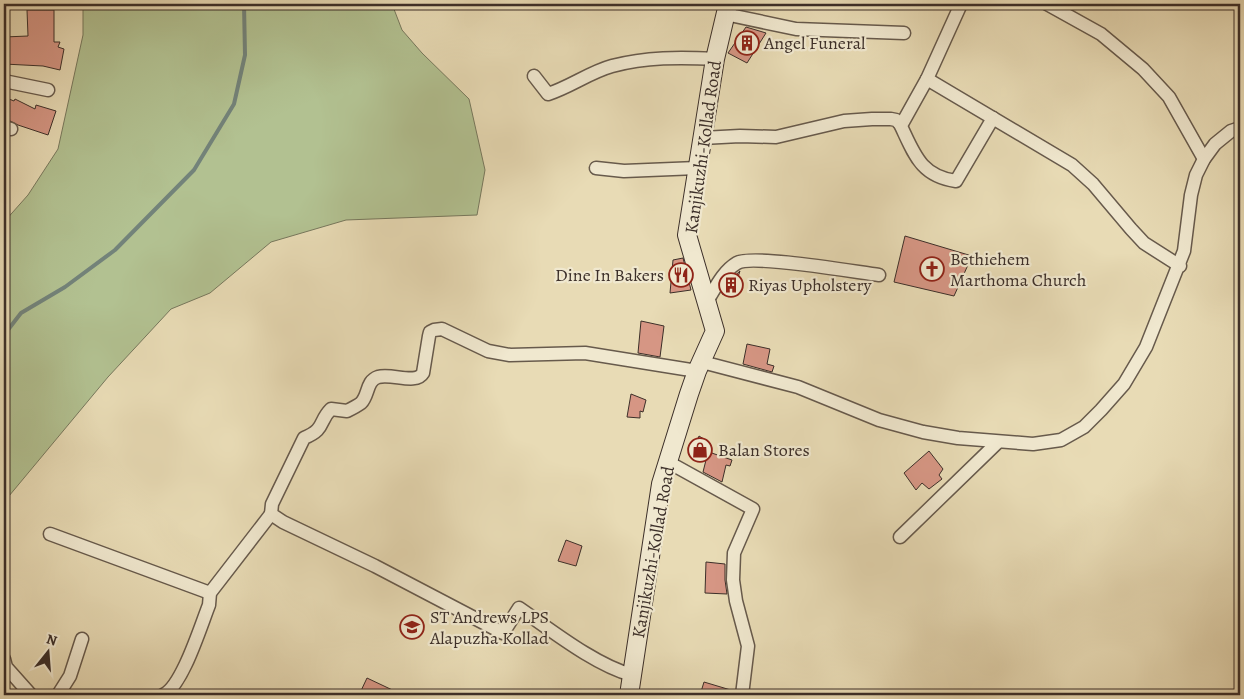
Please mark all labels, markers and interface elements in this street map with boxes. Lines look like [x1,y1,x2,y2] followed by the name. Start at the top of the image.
[734,30,760,56] building icon: Angel Funeral
[763,31,866,55] place label: Angel Funeral
[679,59,727,235] street label: Kanjikuzhi-Kollad Road
[950,247,1087,292] place label: Bethiehem Marthoma Church
[919,256,945,282] church icon: Bethiehem Marthoma Church
[668,262,694,288] restaurant icon: Dine In Bakers
[555,263,664,287] place label: Dine In Bakers
[718,272,744,298] building icon: Riyas Upholstery
[748,273,873,297] place label: Riyas Upholstery
[687,437,713,463] shop icon: Balan Stores
[718,438,810,462] place label: Balan Stores
[626,464,680,640] street label: Kanjikuzhi-Kollad Road
[429,605,549,650] place label: ST Andrews LPS Alapuzha Kollad
[399,614,425,640] school or university icon: ST Andrews LPS Alapuzha Kollad
[22,626,72,676] north arrow
[44,629,59,651] text: N

